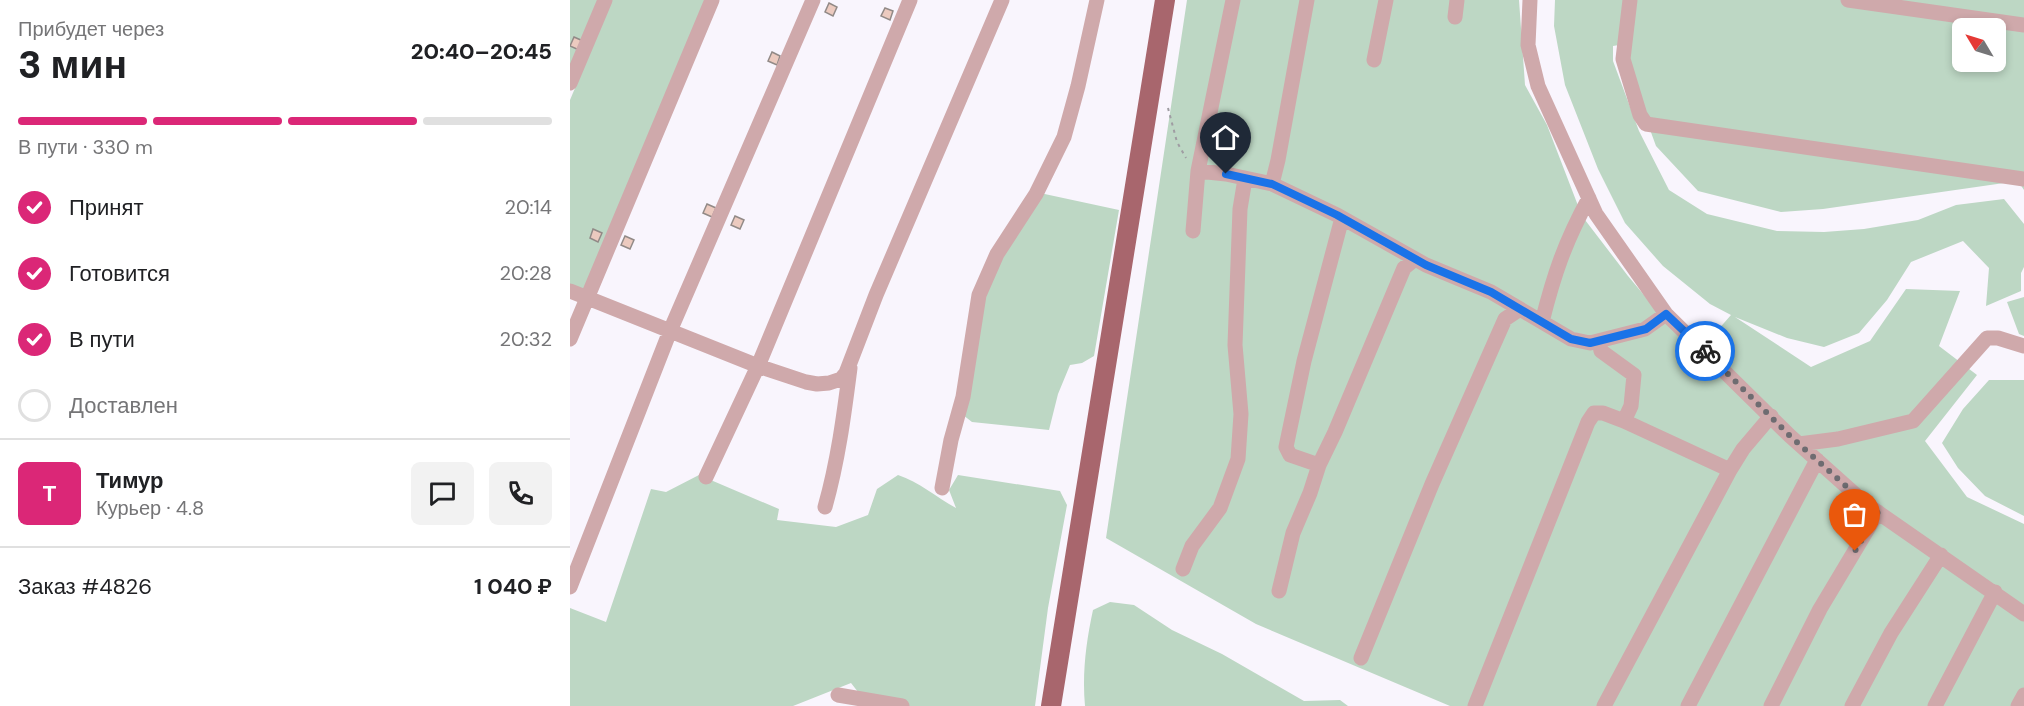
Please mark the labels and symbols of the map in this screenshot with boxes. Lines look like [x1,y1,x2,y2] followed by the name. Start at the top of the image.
[1952,18,2006,72] north arrow
[1200,112,1251,174] pin
[1675,321,1735,381] courier
[1829,489,1880,551] pin

